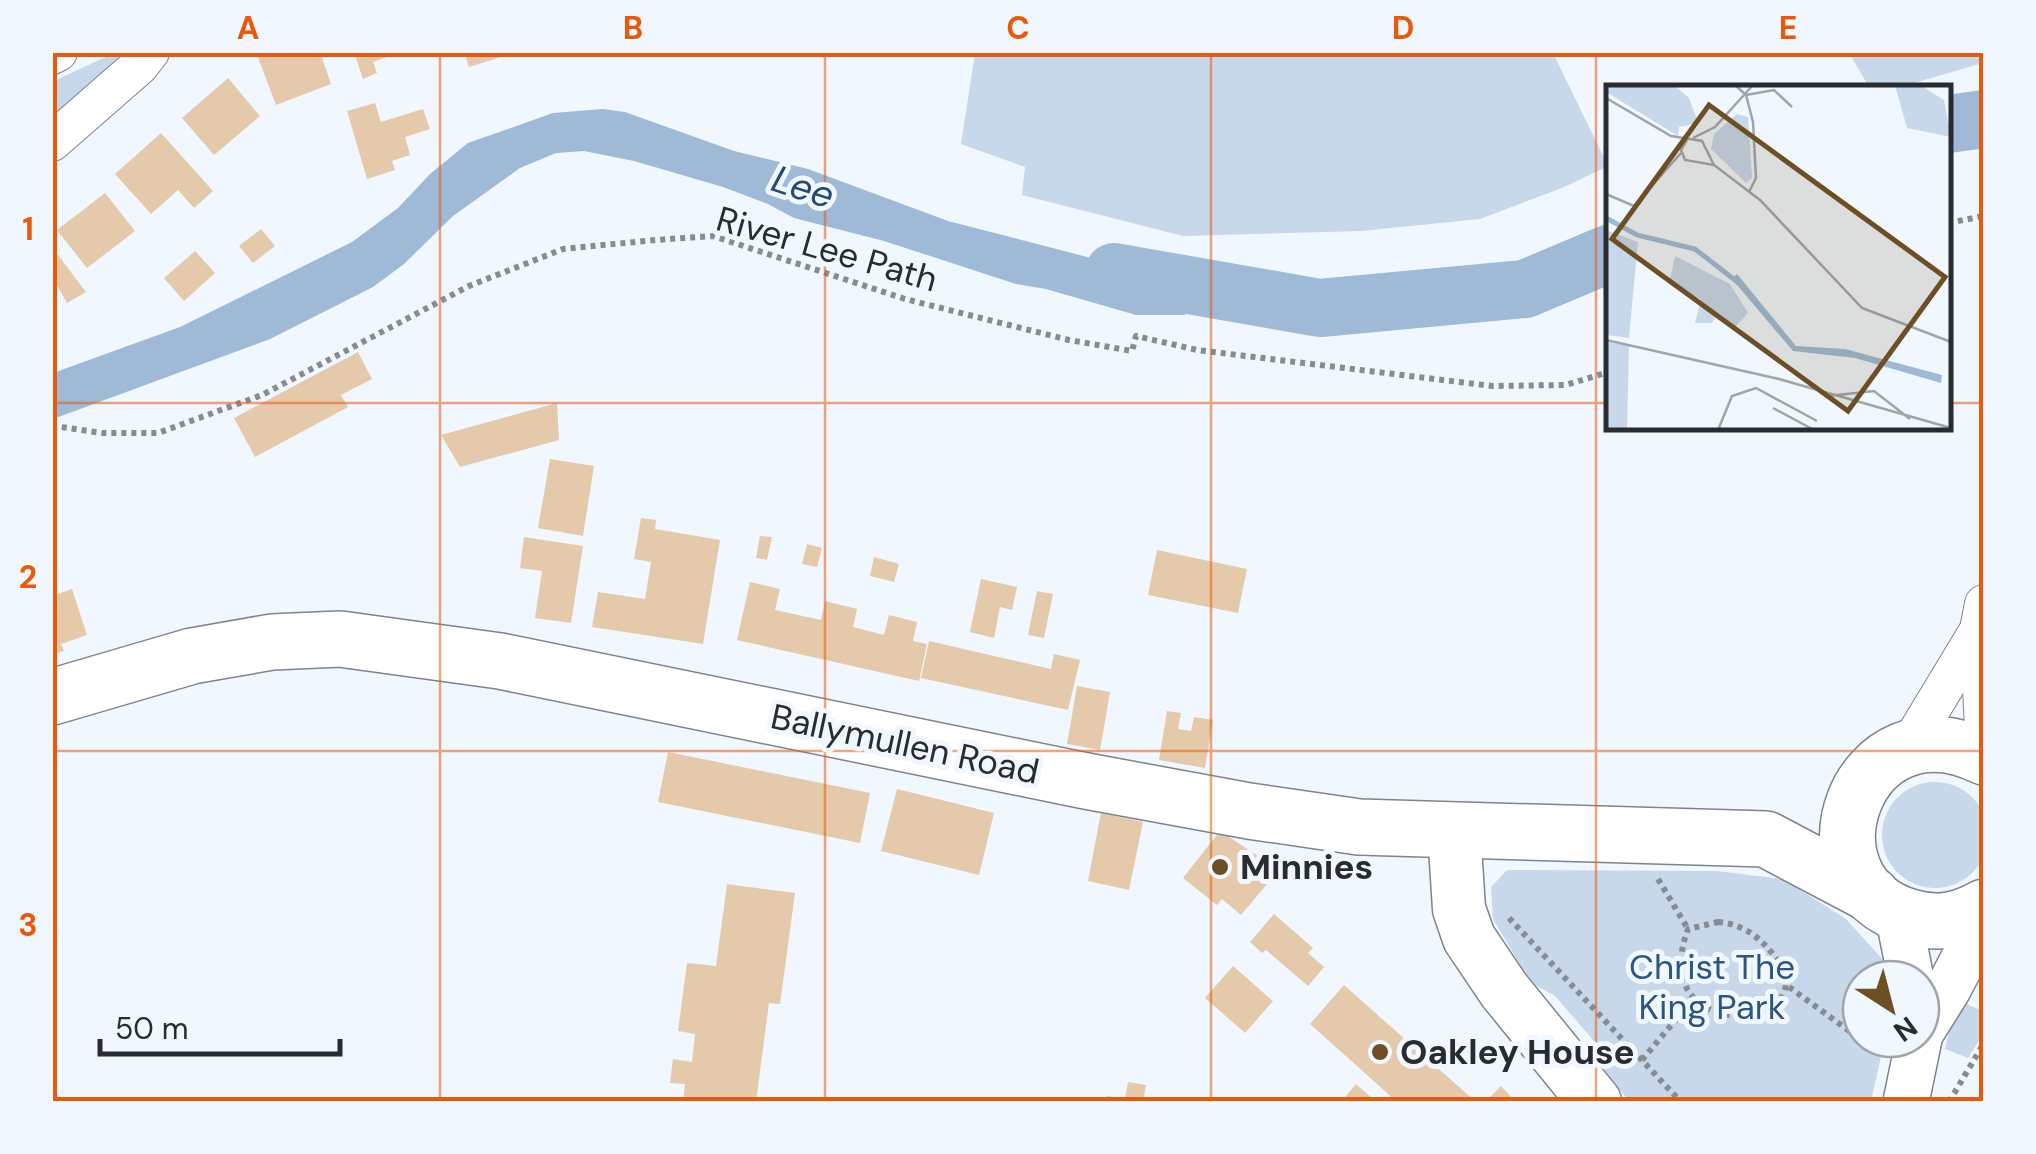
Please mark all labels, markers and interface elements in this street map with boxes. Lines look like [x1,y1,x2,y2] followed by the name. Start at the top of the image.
[237,7,259,49] text: A
[623,7,643,49] text: B
[1006,7,1030,49] text: C
[1392,7,1414,49] text: D
[1779,7,1797,49] text: E
[1606,85,1951,430] inset map
[765,154,841,220] water label: Lee
[711,196,943,302] street label: River Lee Path
[22,208,34,250] text: 1
[19,556,37,598] text: 2
[767,693,1043,795] street label: Ballymullen Road
[1240,844,1373,890] place label: Minnies
[1209,856,1231,878] marker: Minnies
[18,904,38,946] text: 3
[1629,944,1795,1030] park label: Christ The King Park
[1841,959,1941,1059] north arrow
[100,994,340,1056] scale bar
[1886,1008,1925,1050] text: N
[115,1009,189,1048] text: 50 m
[1400,1029,1635,1075] place label: Oakley House
[1369,1041,1391,1063] marker: Oakley House

